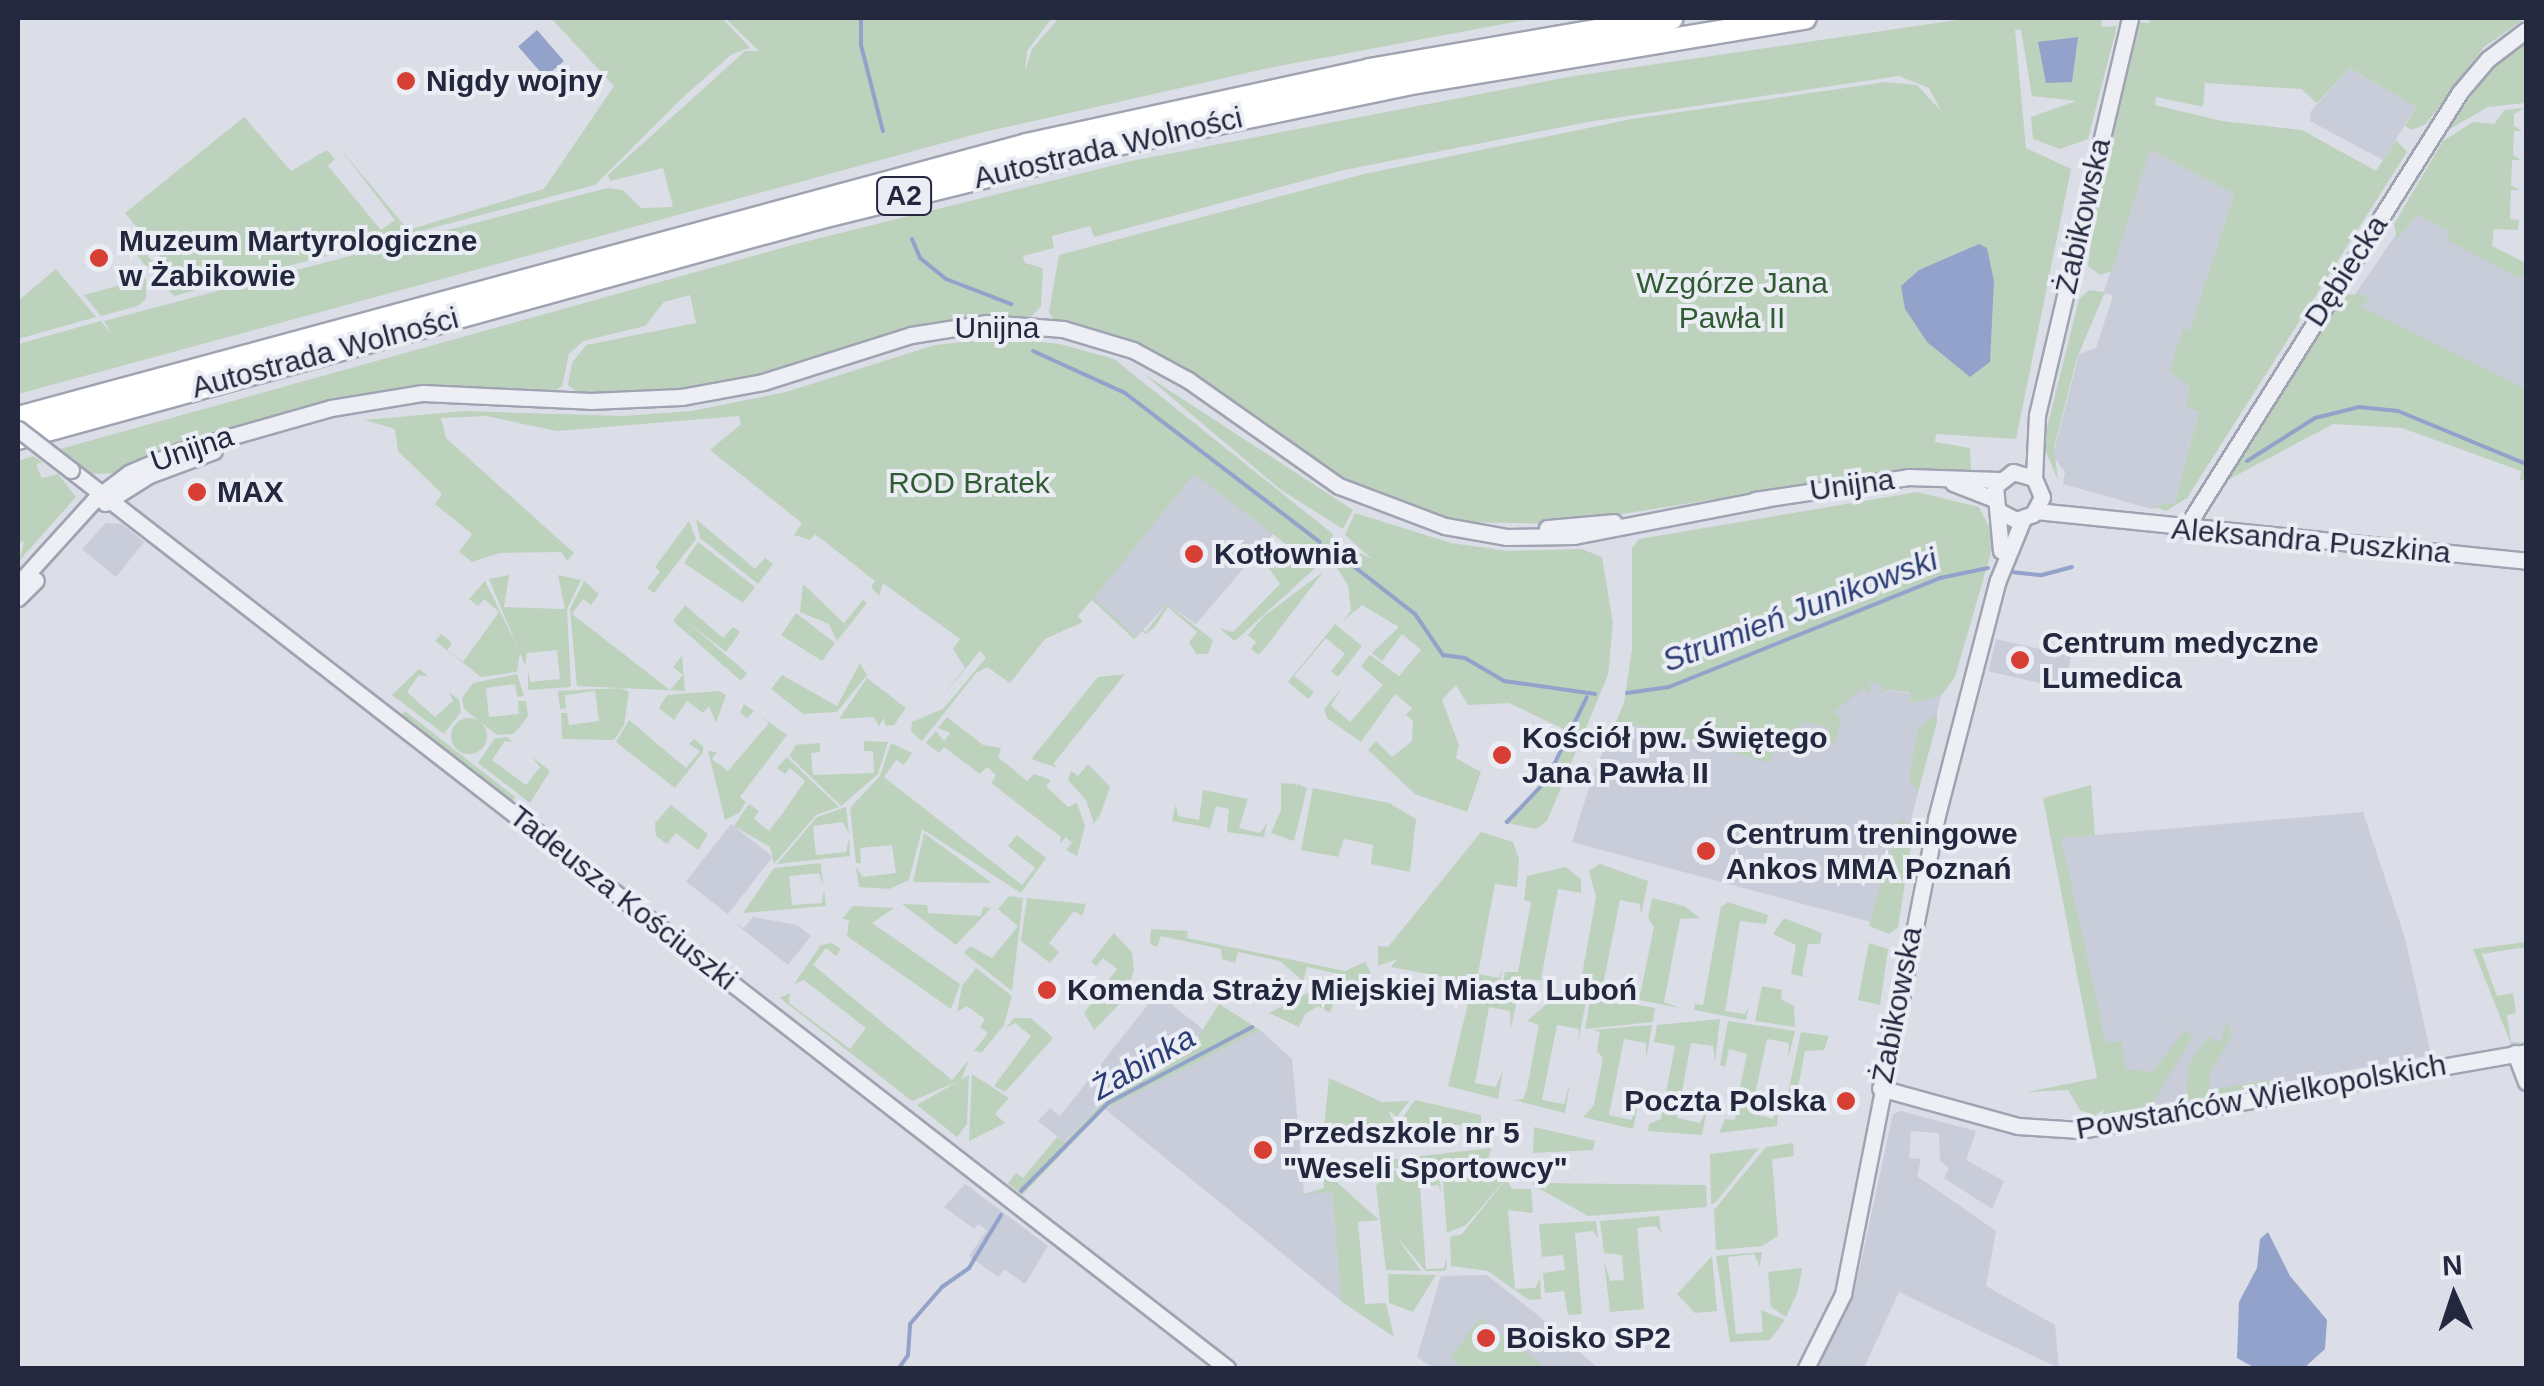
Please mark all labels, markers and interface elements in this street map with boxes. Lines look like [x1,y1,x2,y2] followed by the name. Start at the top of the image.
[426,63,603,99] place label: Nigdy wojny
[395,70,417,92] marker: Nigdy wojny
[970,100,1246,196] street label: Autostrada Wolności
[2048,135,2118,297] street label: Żabikowska
[874,173,934,219] road number: A2
[2297,209,2395,333] street label: Dębiecka
[119,223,477,294] place label: Muzeum Martyrologiczne w Żabikowie
[88,247,110,269] marker: Muzeum Martyrologiczne w Żabikowie
[1636,265,1828,336] park label: Wzgórze Jana Pawła II
[188,300,462,406] street label: Autostrada Wolności
[954,310,1040,346] street label: Unijna
[146,418,238,480] street label: Unijna
[1807,461,1897,509] street label: Unijna
[888,465,1050,501] park label: ROD Bratek
[217,474,284,510] place label: MAX
[186,481,208,503] marker: MAX
[2170,511,2452,571] street label: Aleksandra Puszkina
[1214,536,1357,572] place label: Kotłownia
[1657,540,1943,680] water label: Strumień Junikowski
[1183,543,1205,565] marker: Kotłownia
[2042,625,2319,696] place label: Centrum medyczne Lumedica
[2007,647,2033,673] marker: Centrum medyczne Lumedica
[1522,720,1828,790] place label: Kościół pw. Świętego Jana Pawła II
[1491,744,1513,766] marker: Kościół pw. Świętego Jana Pawła II
[502,798,744,998] street label: Tadeusza Kościuszki
[1726,816,2018,886] place label: Centrum treningowe Ankos MMA Poznań
[1695,840,1717,862] marker: Centrum treningowe Ankos MMA Poznań
[1864,924,1930,1086] street label: Żabikowska
[1067,972,1637,1008] place label: Komenda Straży Miejskiej Miasta Luboń
[1036,979,1058,1001] marker: Komenda Straży Miejskiej Miasta Luboń
[1084,1018,1202,1108] water label: Żabinka
[2073,1047,2449,1147] street label: Powstańców Wielkopolskich
[1624,1083,1826,1119] place label: Poczta Polska
[1835,1090,1857,1112] marker: Poczta Polska
[1283,1115,1568,1186] place label: Przedszkole nr 5 "Weseli Sportowcy"
[1252,1139,1274,1161] marker: Przedszkole nr 5 "Weseli Sportowcy"
[2404,1246,2504,1346] north arrow
[2441,1250,2463,1282] text: N
[1506,1320,1671,1356] place label: Boisko SP2
[1475,1327,1497,1349] marker: Boisko SP2

